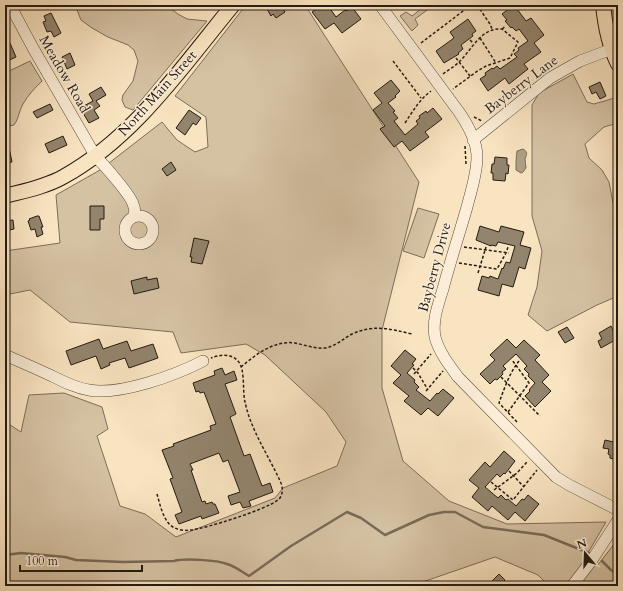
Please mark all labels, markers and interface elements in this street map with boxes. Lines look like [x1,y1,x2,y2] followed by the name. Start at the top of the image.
[35,32,95,117] street label: Meadow Road
[114,46,201,140] street label: North Main Street
[481,51,562,118] street label: Bayberry Lane
[413,220,456,314] street label: Bayberry Drive
[565,533,605,573] north arrow
[575,535,589,553] text: N
[20,547,142,573] scale bar
[26,553,59,569] text: 100 m

